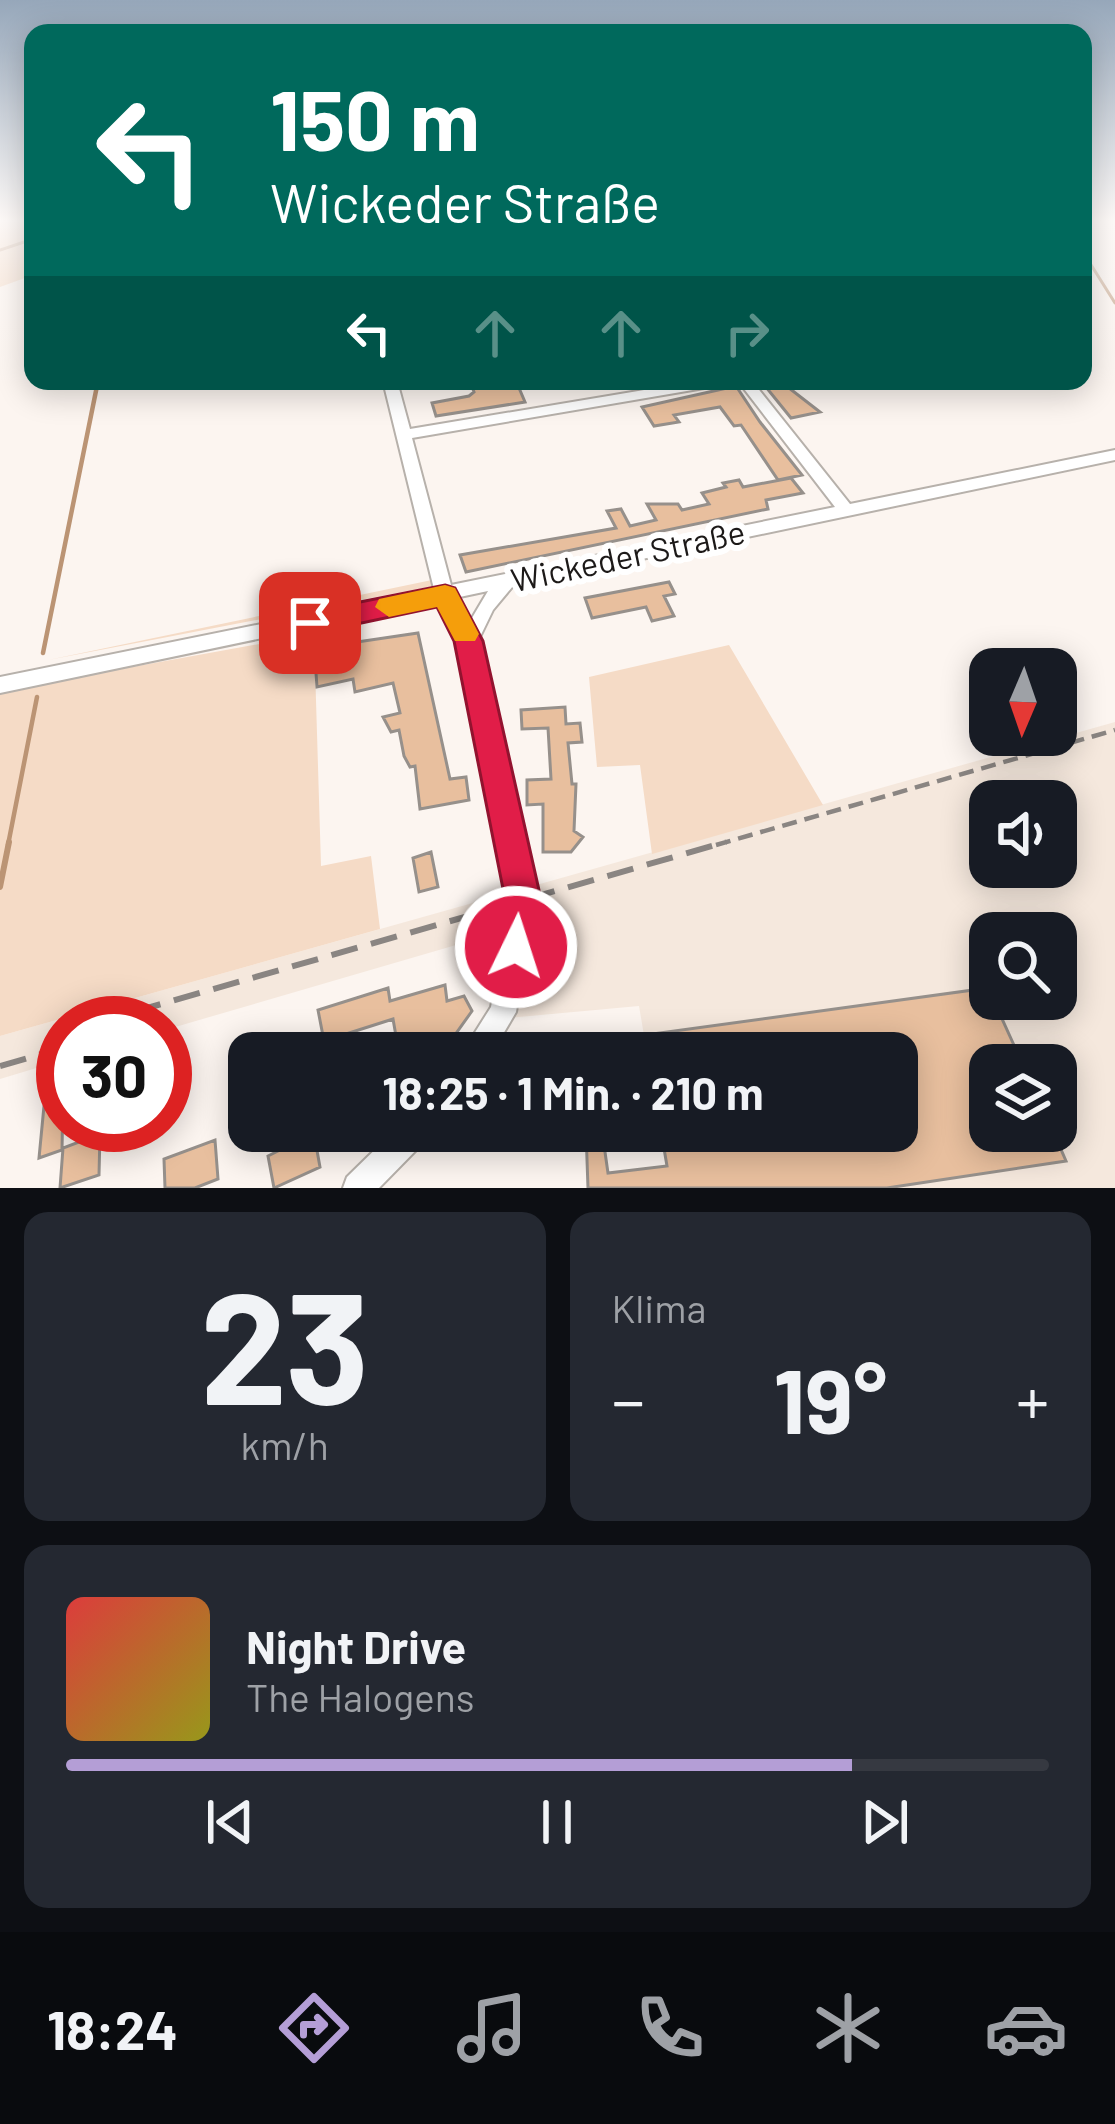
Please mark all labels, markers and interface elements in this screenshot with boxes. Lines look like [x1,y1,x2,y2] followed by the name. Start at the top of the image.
[270,67,480,168] text: 150 m
[72,72,228,228] icon: left
[270,169,660,234] text: Wickeder Straße
[336,300,402,366] icon: left
[462,300,528,366] icon: ahead
[588,300,654,366] icon: ahead
[714,300,780,366] icon: right
[507,511,749,599] street label: Wickeder Straße
[259,572,361,674] pin
[277,590,343,656] icon: arrive
[969,648,1077,756] north arrow
[969,648,1077,1152] map controls
[969,780,1077,888] button: sound
[453,884,579,1010] position arrow
[969,912,1077,1020] button: search
[36,996,192,1152] speed limit sign: 30
[969,1044,1077,1152] button: layers
[382,1065,764,1119] text: 18:25 · 1 Min. · 210 m
[200,1249,369,1436] text: 23
[612,1284,706,1331] text: Klima
[774,1344,887,1452] text: 19°
[612,1359,645,1438] text: −
[1016,1359,1049,1438] text: +
[241,1421,329,1468] text: km/h
[246,1619,466,1673] text: Night Drive
[246,1673,475,1720] text: The Halogens
[197,1789,263,1855] icon: previous
[524,1789,590,1855] icon: pause
[852,1789,918,1855] icon: next
[272,1986,356,2070] icon: directions
[450,1986,534,2070] icon: music
[628,1986,712,2070] icon: phone
[806,1986,890,2070] icon: climate
[984,1986,1068,2070] icon: car
[47,1996,178,2061] text: 18:24

